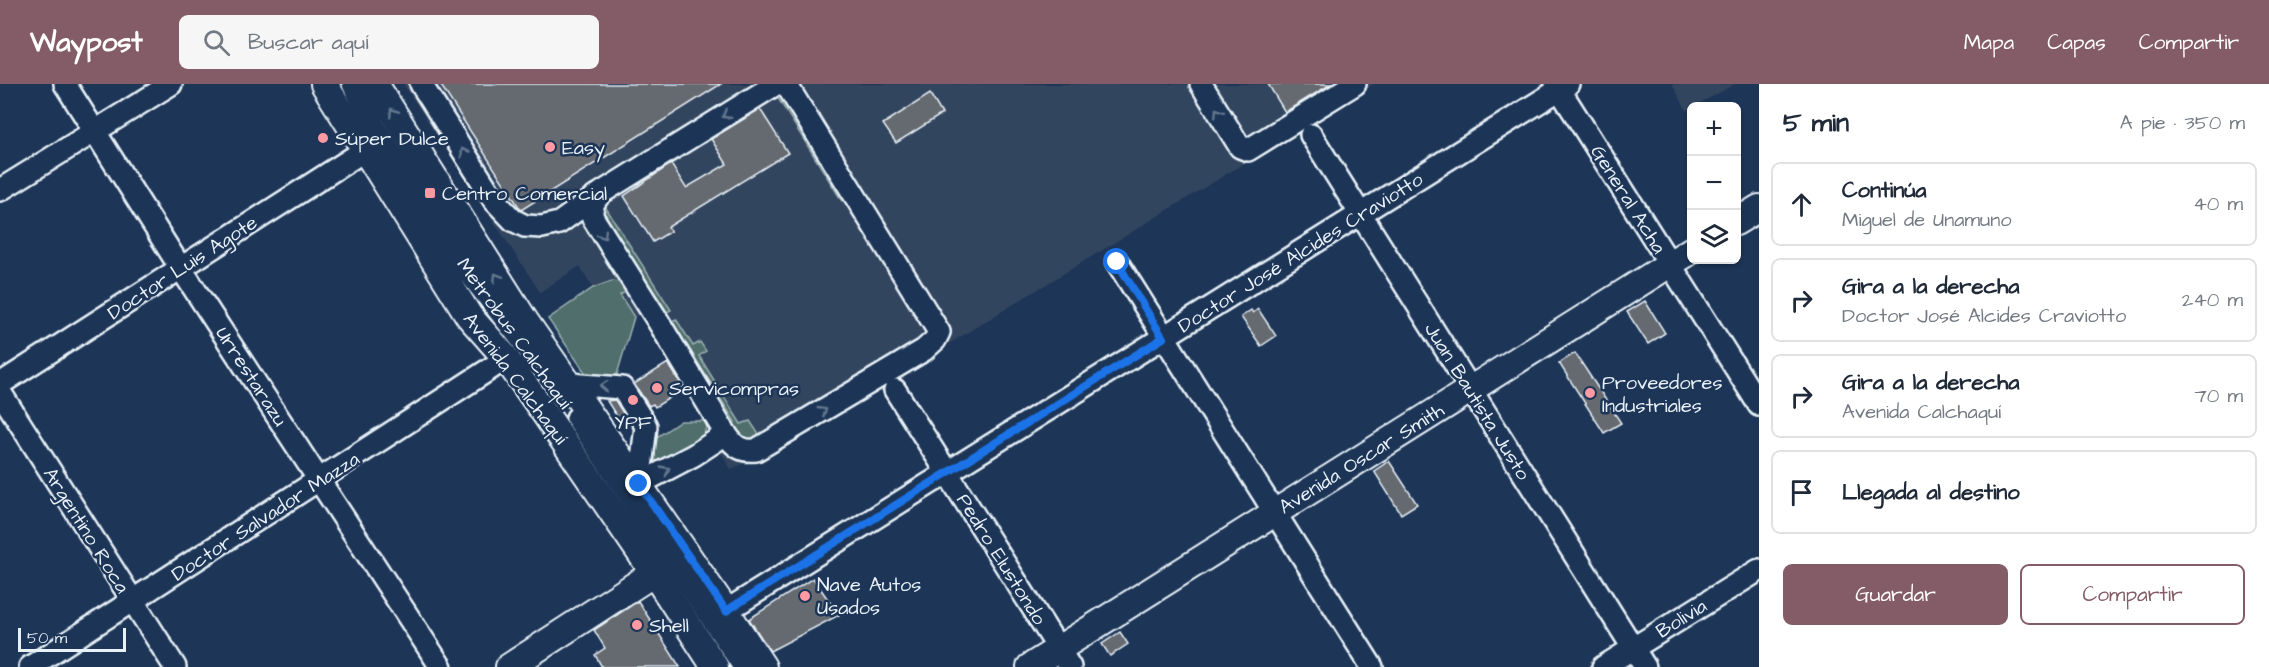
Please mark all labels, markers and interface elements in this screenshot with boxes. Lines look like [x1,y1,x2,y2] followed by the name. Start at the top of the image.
[179,15,599,69] search box
[30,23,143,62] text: Waypost
[200,26,233,59] icon: search
[248,27,369,58] text: Buscar aquí
[1964,28,2014,57] text: Mapa
[2047,28,2106,57] text: Capas
[2139,28,2239,57] text: Compartir
[1687,102,1741,264] map controls
[1687,102,1741,156] button: +
[1783,105,1849,141] text: 5 min
[722,107,732,119] one-way arrow
[389,108,400,119] one-way arrow
[1214,108,1226,118] one-way arrow
[2120,109,2245,137] text: A pie · 350 m
[335,125,449,153] place label: Súper Dulce
[316,131,330,145] marker: Súper Dulce
[562,134,605,163] place label: Easy
[543,140,557,154] marker: Easy
[1584,140,1673,259] street label: General Acha
[459,148,471,158] one-way arrow
[1687,156,1741,210] button: −
[1173,166,1428,340] street label: Doctor José Alcides Craviotto
[1842,175,1927,206] text: Continúa
[442,180,607,208] place label: Centro Comercial
[423,186,437,200] marker: Centro Comercial
[1785,188,1818,221] icon: ahead
[2193,190,2243,218] text: 40 m
[1842,206,2011,234] text: Miguel de Unamuno
[102,209,264,328] street label: Doctor Luis Agote
[1687,210,1741,264] button: layers
[596,228,607,239] one-way arrow
[1103,248,1129,274] route start
[450,252,579,415] street label: Metrobus Calchaquí
[1842,271,2019,302] text: Gira a la derecha
[493,273,505,283] one-way arrow
[1785,284,1818,317] icon: right
[2182,286,2243,314] text: 240 m
[1842,302,2126,330] text: Doctor José Alcides Craviotto
[456,307,574,451] street label: Avenida Calchaquí
[1417,317,1537,486] street label: Juan Bautista Justo
[208,321,294,432] street label: Urrestarazu
[1842,367,2019,398] text: Gira a la derecha
[1602,369,1722,420] place label: Proveedores Industriales
[669,375,799,403] place label: Servicompras
[600,380,609,393] one-way arrow
[1785,380,1818,413] icon: right
[650,381,664,395] marker: Servicompras
[2195,382,2243,410] text: 70 m
[1583,386,1597,400] marker: Proveedores Industriales
[626,393,640,407] marker: YPF
[1273,397,1450,521] street label: Avenida Oscar Smith
[1842,398,2001,426] text: Avenida Calchaquí
[817,407,827,418] one-way arrow
[614,409,652,437] place label: YPF
[166,445,365,588] street label: Doctor Salvador Mazza
[35,462,136,599] street label: Argentino Roca
[660,466,670,477] one-way arrow
[625,470,651,496] route end
[1785,476,1818,509] icon: arrive
[1842,477,2020,508] text: Llegada al destino
[949,488,1053,631] street label: Pedro Elustondo
[1783,564,2008,625] button: Guardar
[2020,564,2245,625] button: Compartir
[817,571,921,622] place label: Nave Autos Usados
[798,589,812,603] marker: Nave Autos Usados
[1651,592,1712,645] street label: Bolivia
[649,612,689,640] place label: Shell
[630,618,644,632] marker: Shell
[18,625,126,652] scale bar
[27,627,67,649] text: 50 m

